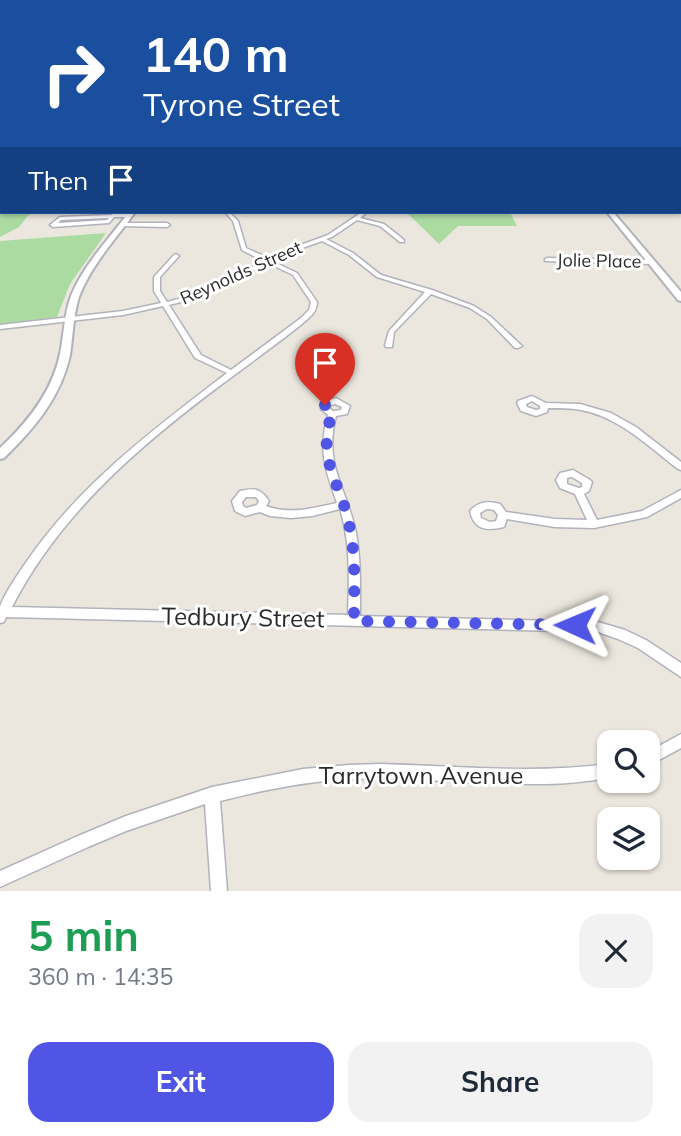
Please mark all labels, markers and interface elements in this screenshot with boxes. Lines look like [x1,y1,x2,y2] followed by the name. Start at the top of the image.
[143,23,289,84] text: 140 m
[28,28,119,119] icon: right
[143,84,340,124] text: Tyrone Street
[102,161,140,199] icon: arrive
[28,164,88,197] text: Then
[176,235,305,310] street label: Reynolds Street
[557,248,641,273] street label: Jolie Place
[295,333,355,405] pin
[306,344,344,382] icon: arrive
[538,588,612,662] position arrow
[161,601,325,633] street label: Tedbury Street
[597,730,660,870] map controls
[597,730,660,793] button: search
[319,760,523,790] street label: Tarrytown Avenue
[597,807,660,870] button: layers
[28,909,139,962] text: 5 min
[579,914,653,988] button: close
[28,962,173,991] text: 360 m · 14:35
[28,1042,334,1122] button: Exit
[348,1042,653,1122] button: Share

